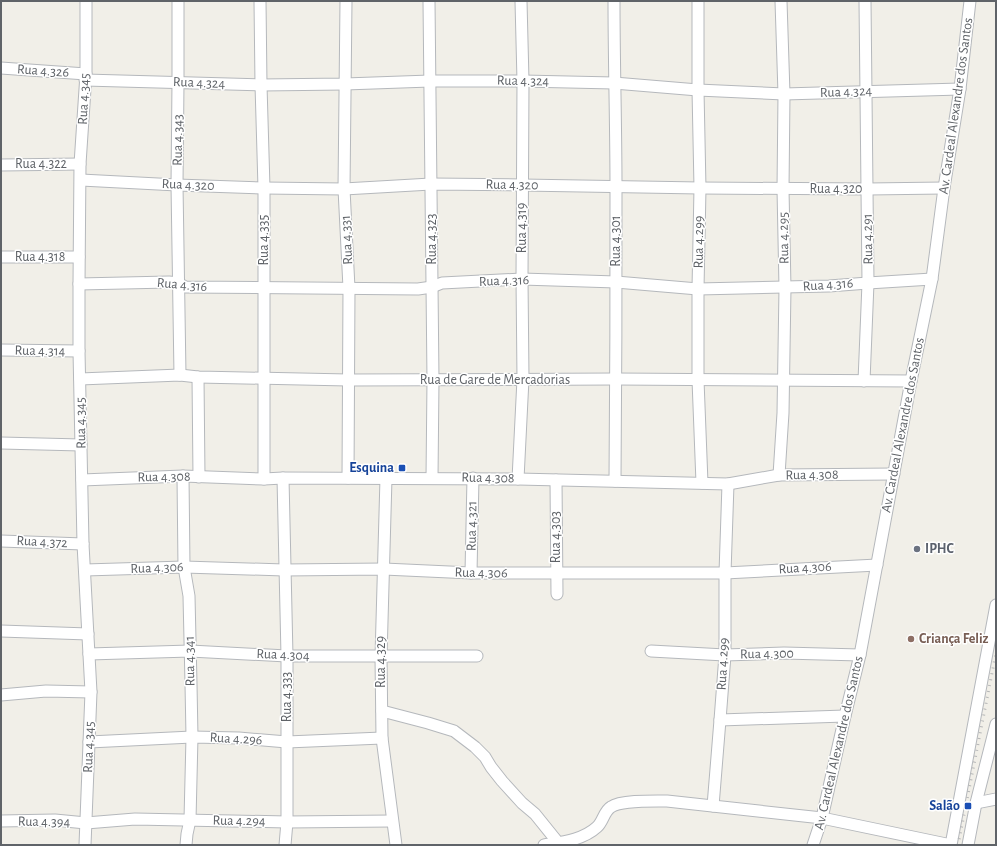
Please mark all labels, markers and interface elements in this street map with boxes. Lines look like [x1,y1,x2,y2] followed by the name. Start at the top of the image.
[937,17,975,195] street label: Av. Cardeal Alexandre dos Santos
[17,62,69,80] street label: Rua 4.326
[76,73,92,125] street label: Rua 4.345
[497,74,549,88] street label: Rua 4.324
[173,75,226,91] street label: Rua 4.324
[820,84,873,100] street label: Rua 4.324
[171,114,185,166] street label: Rua 4.343
[15,157,67,171] street label: Rua 4.322
[161,177,215,193] street label: Rua 4.320
[485,178,539,192] street label: Rua 4.320
[810,182,862,196] street label: Rua 4.320
[515,203,529,253] street label: Rua 4.319
[777,212,791,264] street label: Rua 4.295
[425,213,439,265] street label: Rua 4.323
[861,213,875,265] street label: Rua 4.291
[257,214,271,265] street label: Rua 4.335
[339,215,355,265] street label: Rua 4.331
[609,215,623,267] street label: Rua 4.301
[692,215,706,269] street label: Rua 4.299
[15,250,65,264] street label: Rua 4.318
[479,273,529,289] street label: Rua 4.316
[156,276,208,294] street label: Rua 4.316
[802,276,854,294] street label: Rua 4.316
[879,336,927,514] street label: Av. Cardeal Alexandre dos Santos
[15,344,66,358] street label: Rua 4.314
[420,373,570,387] street label: Rua de Gare de Mercadorias
[74,397,88,449] street label: Rua 4.345
[349,461,394,475] place label: Esquina
[397,463,407,473] marker: Esquina
[785,468,839,482] street label: Rua 4.308
[137,470,191,484] street label: Rua 4.308
[461,471,515,485] street label: Rua 4.308
[465,501,479,551] street label: Rua 4.321
[549,511,563,563] street label: Rua 4.303
[16,534,68,550] street label: Rua 4.372
[925,542,954,556] place label: IPHC
[912,544,922,554] marker: IPHC
[130,560,184,576] street label: Rua 4.306
[778,560,832,576] street label: Rua 4.306
[454,566,508,580] street label: Rua 4.306
[919,632,989,646] place label: Criança Feliz
[906,634,916,644] marker: Criança Feliz
[183,636,197,686] street label: Rua 4.341
[374,636,388,688] street label: Rua 4.329
[715,637,731,691] street label: Rua 4.299
[256,647,310,663] street label: Rua 4.304
[740,647,794,661] street label: Rua 4.300
[812,655,866,831] street label: Av. Cardeal Alexandre dos Santos
[280,671,294,722] street label: Rua 4.333
[81,721,97,773] street label: Rua 4.345
[209,731,263,747] street label: Rua 4.296
[929,799,960,813] place label: Salão
[963,801,973,811] marker: Salão
[212,814,266,828] street label: Rua 4.294
[18,815,71,829] street label: Rua 4.394

